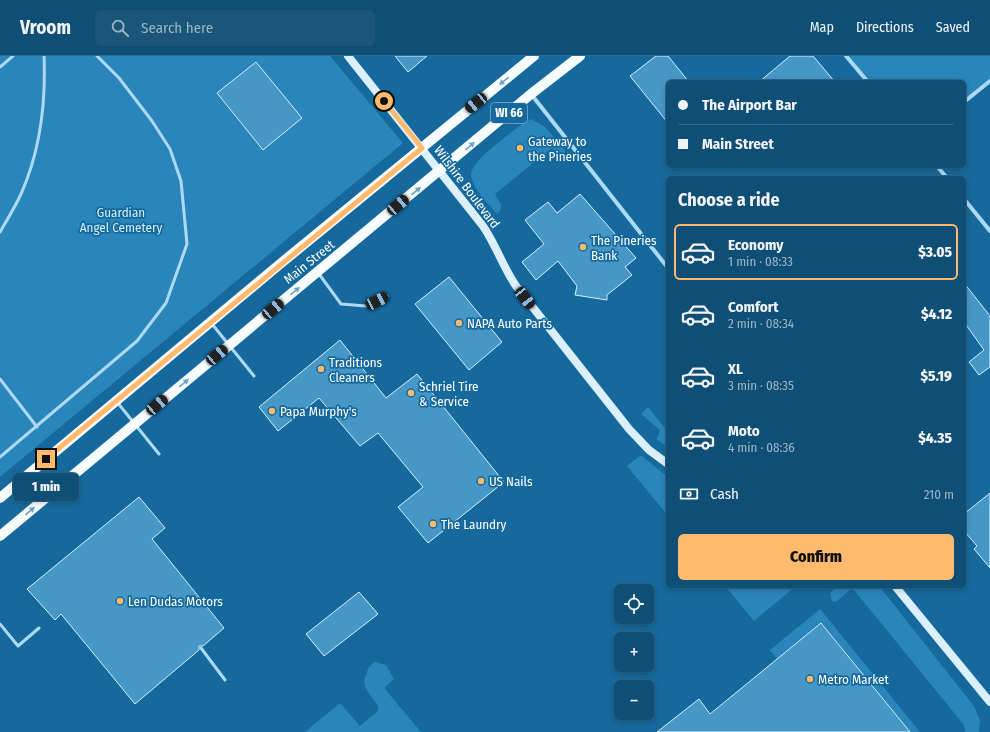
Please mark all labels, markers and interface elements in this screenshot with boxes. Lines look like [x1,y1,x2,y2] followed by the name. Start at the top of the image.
[95,10,375,46] search box
[20,16,71,39] text: Vroom
[109,17,131,39] icon: search
[141,19,213,37] text: Search here
[810,19,834,36] text: Map
[856,19,914,36] text: Directions
[936,19,970,36] text: Saved
[499,76,510,85] one-way arrow
[463,91,489,115] car
[375,92,393,110] route start
[702,96,797,114] text: The Airport Bar
[491,103,527,123] road number: WI 66
[528,134,592,164] place label: Gateway to the Pineries
[702,135,774,153] text: Main Street
[464,142,475,151] one-way arrow
[431,143,503,231] street label: Wilshire Boulevard
[515,143,525,153] marker: Gateway to the Pineries
[410,186,421,195] one-way arrow
[678,189,780,211] text: Choose a ride
[385,193,411,217] car
[80,205,162,235] park label: Guardian Angel Cemetery
[591,233,657,263] place label: The Pineries Bank
[680,234,716,270] icon: car
[728,236,783,254] text: Economy
[281,237,338,287] street label: Main Street
[578,242,588,252] marker: The Pineries Bank
[918,243,952,261] text: $3.05
[728,254,793,269] text: 1 min · 08:33
[513,285,537,311] car
[289,287,300,296] one-way arrow
[364,290,390,312] car
[680,296,716,332] icon: car
[260,297,286,321] car
[728,298,779,316] text: Comfort
[921,305,952,323] text: $4.12
[467,316,553,331] place label: NAPA Auto Parts
[728,316,794,331] text: 2 min · 08:34
[454,318,464,328] marker: NAPA Auto Parts
[204,343,230,367] car
[329,355,383,385] place label: Traditions Cleaners
[680,358,716,394] icon: car
[728,360,743,378] text: XL
[316,364,326,374] marker: Traditions Cleaners
[921,367,952,385] text: $5.19
[178,378,189,387] one-way arrow
[728,378,794,393] text: 3 min · 08:35
[419,379,478,409] place label: Schriel Tire & Service
[406,388,416,398] marker: Schriel Tire & Service
[144,393,170,417] car
[280,404,357,419] place label: Papa Murphy's
[267,406,277,416] marker: Papa Murphy's
[680,420,716,456] icon: car
[728,422,760,440] text: Moto
[918,429,952,447] text: $4.35
[728,440,795,455] text: 4 min · 08:36
[37,450,55,468] route end
[13,473,79,501] callout: 1 min
[489,474,533,489] place label: US Nails
[476,476,486,486] marker: US Nails
[32,479,60,494] text: 1 min
[678,483,700,505] icon: cash
[710,485,739,503] text: Cash
[924,487,954,502] text: 210 m
[25,506,35,515] one-way arrow
[441,517,507,532] place label: The Laundry
[428,519,438,529] marker: The Laundry
[678,534,954,580] button: Confirm
[614,584,654,720] map controls
[614,584,654,624] button: locate
[128,594,223,609] place label: Len Dudas Motors
[115,596,125,606] marker: Len Dudas Motors
[614,632,654,672] button: +
[818,672,889,687] place label: Metro Market
[805,674,815,684] marker: Metro Market
[614,680,654,720] button: −

